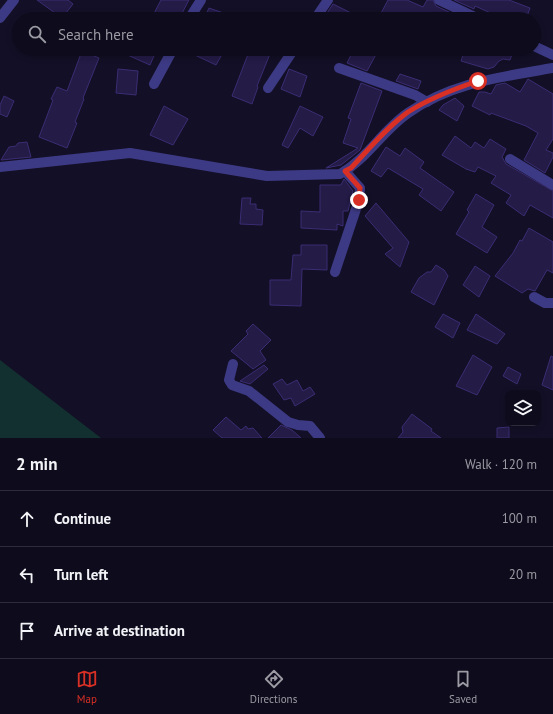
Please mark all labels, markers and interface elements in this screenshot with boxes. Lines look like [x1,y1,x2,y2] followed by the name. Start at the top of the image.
[12,12,541,56] search box
[26,23,48,45] icon: search
[58,25,134,44] text: Search here
[469,72,487,90] route start
[350,191,368,209] route end
[505,390,541,426] map controls
[505,390,541,426] button: layers
[16,453,57,475] text: 2 min
[465,456,537,473] text: Walk · 120 m
[16,508,38,530] icon: ahead
[54,509,111,528] text: Continue
[502,510,537,527] text: 100 m
[16,564,38,586] icon: left
[54,565,108,584] text: Turn left
[509,566,537,583] text: 20 m
[16,620,38,642] icon: arrive
[54,621,185,640] text: Arrive at destination
[76,668,98,706] tab: Map
[250,668,297,706] tab: Directions
[449,668,477,706] tab: Saved

